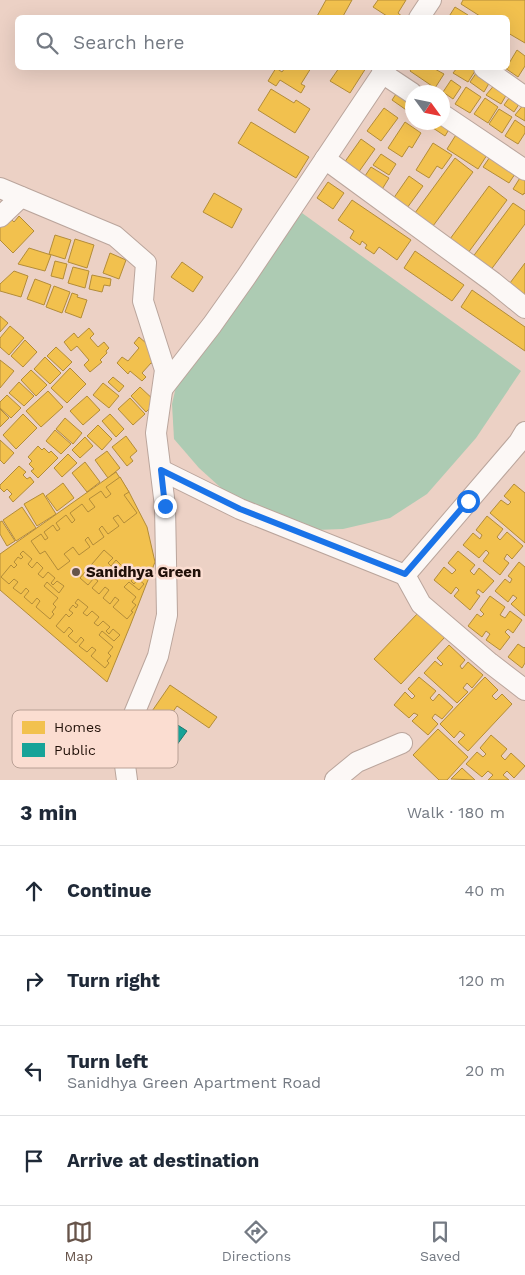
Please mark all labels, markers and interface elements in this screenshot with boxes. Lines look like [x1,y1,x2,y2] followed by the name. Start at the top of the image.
[15,15,510,70] search box
[33,29,61,57] icon: search
[73,31,184,54] text: Search here
[405,85,450,130] north arrow
[457,490,480,513] route start
[154,495,177,518] route end
[86,563,201,581] place label: Sanidhya Green
[70,566,82,578] marker: Sanidhya Green
[12,710,178,768] legend
[54,719,101,735] text: Homes
[54,742,96,758] text: Public
[20,800,77,825] text: 3 min
[407,803,505,822] text: Walk · 180 m
[20,877,48,905] icon: ahead
[67,879,151,902] text: Continue
[465,881,505,900] text: 40 m
[20,967,48,995] icon: right
[67,969,160,992] text: Turn right
[459,971,505,990] text: 120 m
[67,1050,148,1073] text: Turn left
[20,1057,48,1085] icon: left
[465,1061,505,1080] text: 20 m
[67,1073,321,1092] text: Sanidhya Green Apartment Road
[20,1147,48,1175] icon: arrive
[67,1149,259,1172] text: Arrive at destination
[64,1218,93,1264] tab: Map
[222,1218,291,1264] tab: Directions
[420,1218,461,1264] tab: Saved

